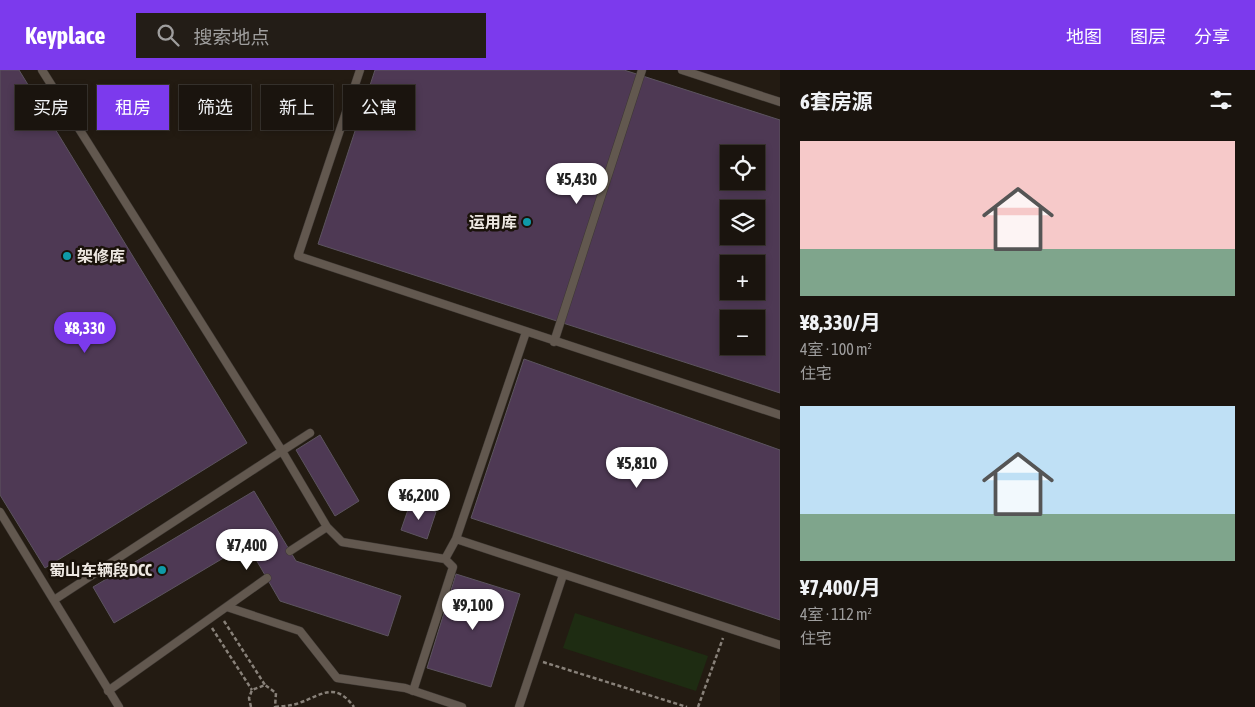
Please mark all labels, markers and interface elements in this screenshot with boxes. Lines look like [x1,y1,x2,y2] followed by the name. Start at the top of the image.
[136,13,486,58] search box
[154,21,182,49] icon: search
[25,22,106,49] text: Keyplace
[194,26,270,48] text: 搜索地点
[1066,26,1102,47] text: 地图
[1130,26,1166,47] text: 图层
[1194,26,1230,47] text: 分享
[15,85,87,130] chip: 买房
[97,85,169,130] chip: 租房
[179,85,251,130] chip: 筛选
[261,85,333,130] chip: 新上
[343,85,415,130] chip: 公寓
[1207,86,1235,114] icon: filters
[800,89,873,113] text: 6套房源
[720,145,765,355] map controls
[720,145,765,190] button: locate
[536,162,618,205] pin: ¥5,430
[557,170,597,188] text: ¥5,430
[973,174,1063,264] icon: home
[720,200,765,245] button: layers
[469,213,517,231] place label: 运用库
[521,216,533,228] marker: 运用库
[77,247,125,265] place label: 架修库
[61,250,73,262] marker: 架修库
[720,255,765,300] button: +
[720,310,765,355] button: −
[800,310,881,334] text: ¥8,330/月
[44,312,126,354] pin: ¥8,330
[65,319,105,337] text: ¥8,330
[800,340,872,358] text: 4室 · 100 m²
[800,364,832,382] text: 住宅
[973,439,1063,529] icon: home
[596,446,678,489] pin: ¥5,810
[617,454,657,472] text: ¥5,810
[378,478,460,521] pin: ¥6,200
[399,486,439,504] text: ¥6,200
[206,528,288,571] pin: ¥7,400
[227,536,267,554] text: ¥7,400
[49,561,153,579] place label: 蜀山车辆段DCC
[156,564,168,576] marker: 蜀山车辆段DCC
[800,575,881,599] text: ¥7,400/月
[432,588,514,631] pin: ¥9,100
[453,596,493,614] text: ¥9,100
[800,605,872,623] text: 4室 · 112 m²
[800,629,832,647] text: 住宅

